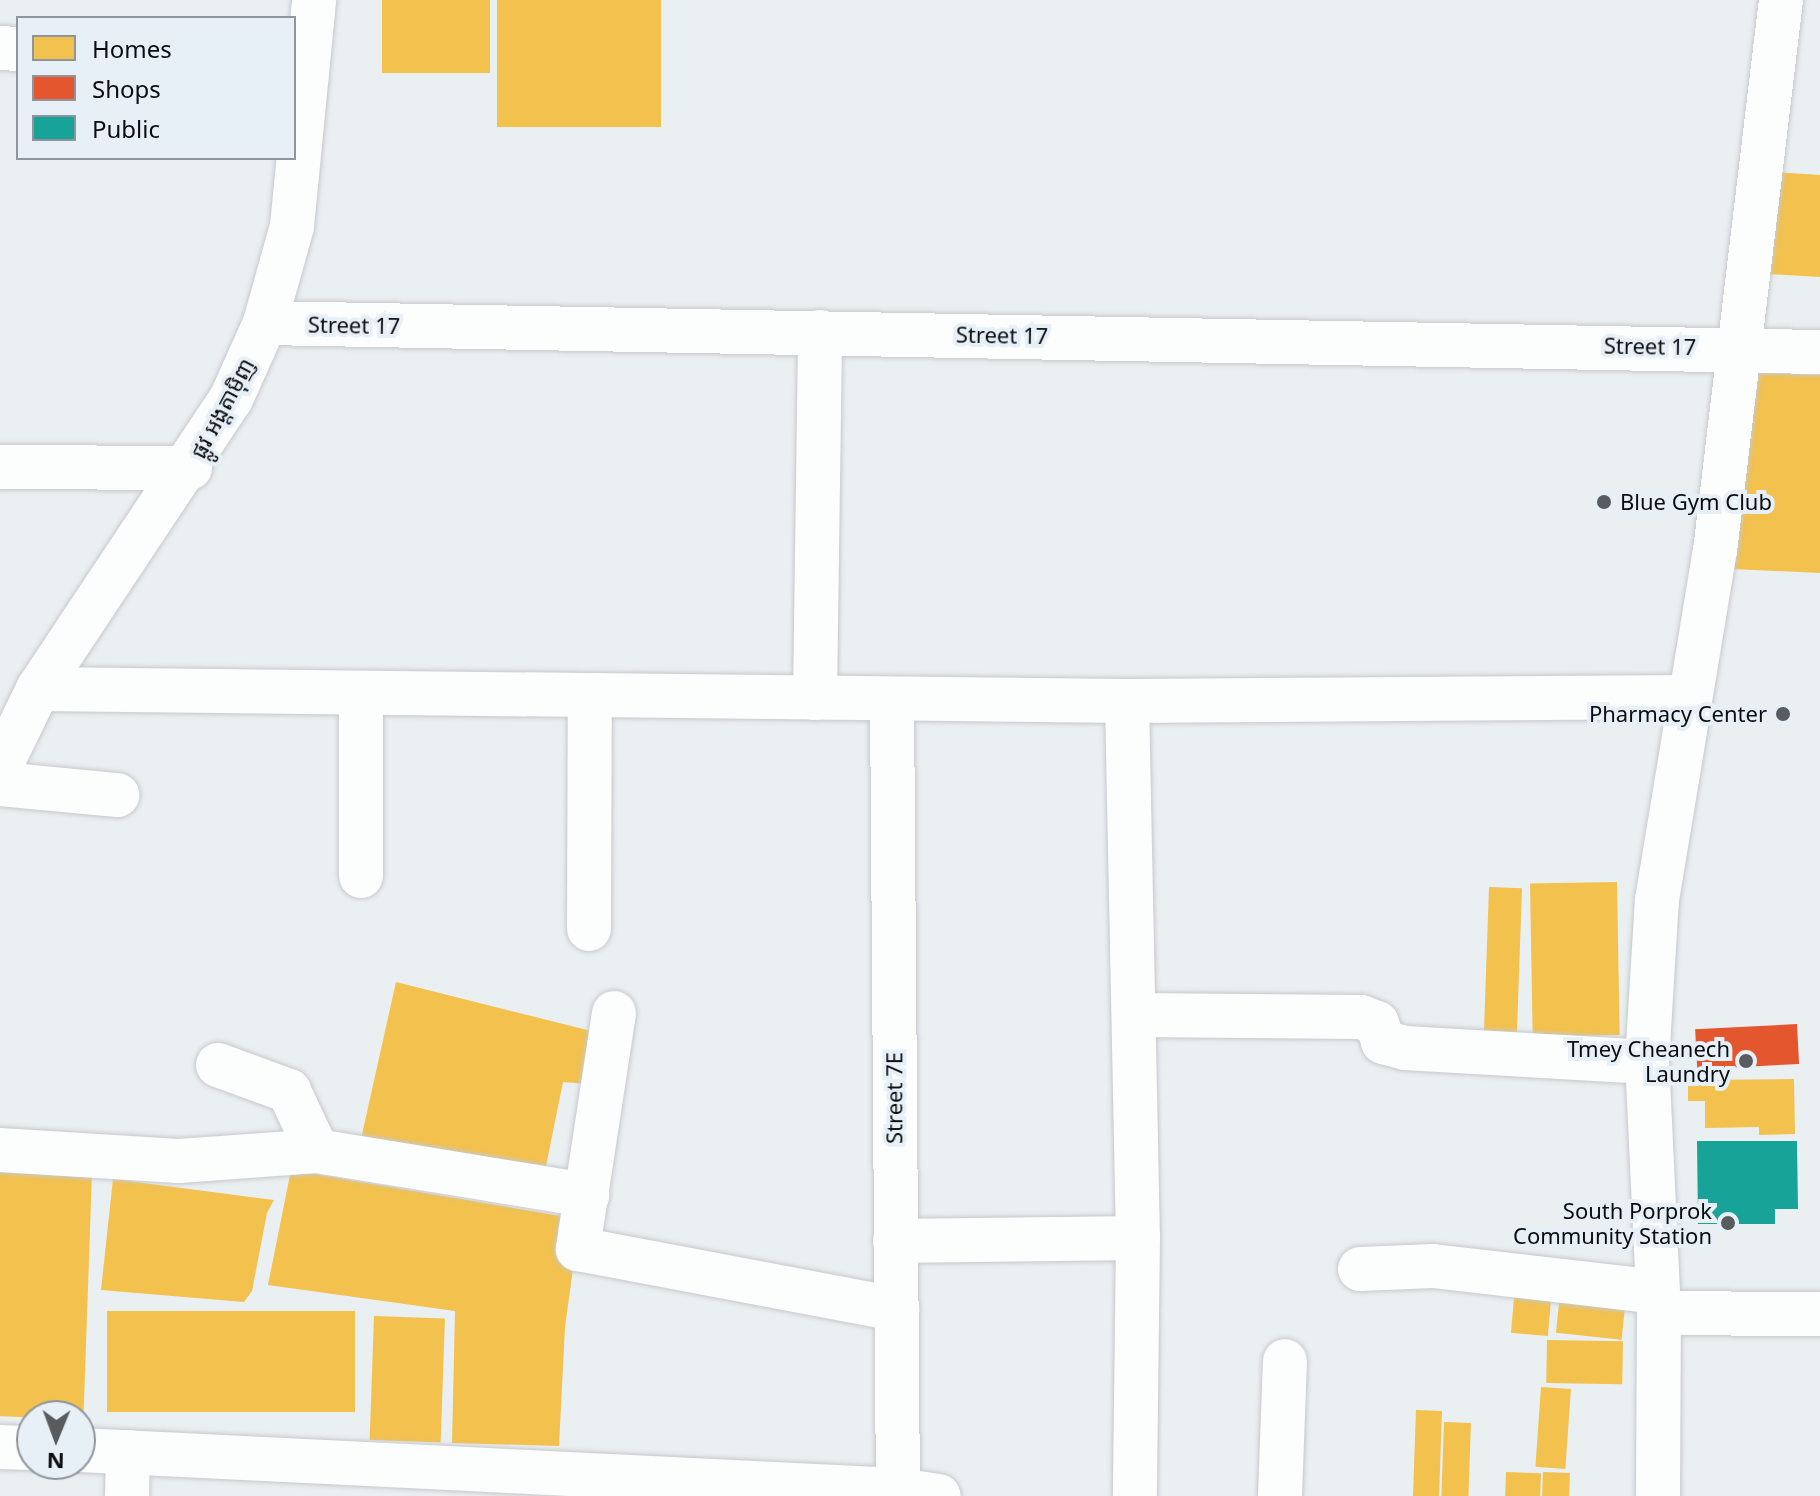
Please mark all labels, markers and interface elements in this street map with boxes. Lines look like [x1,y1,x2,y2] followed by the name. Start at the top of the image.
[16,16,296,160] legend
[92,32,172,65] text: Homes
[92,72,161,105] text: Shops
[92,112,160,145] text: Public
[308,311,400,339] street label: Street 17
[956,321,1048,349] street label: Street 17
[1604,332,1696,360] street label: Street 17
[185,353,259,463] street label: ផ្លូវ អង្តតាម៉ិញ
[1620,489,1772,515] place label: Blue Gym Club
[1595,493,1613,511] marker: Blue Gym Club
[1589,701,1767,727] place label: Pharmacy Center
[1774,705,1792,723] marker: Pharmacy Center
[1567,1035,1730,1086] place label: Tmey Cheanech Laundry
[881,1052,907,1144] street label: Street 7E
[1737,1052,1755,1070] marker: Tmey Cheanech Laundry
[1513,1197,1712,1248] place label: South Porprok Community Station
[1719,1214,1737,1232] marker: South Porprok Community Station
[16,1400,96,1480] north arrow
[46,1447,65,1477] text: N

